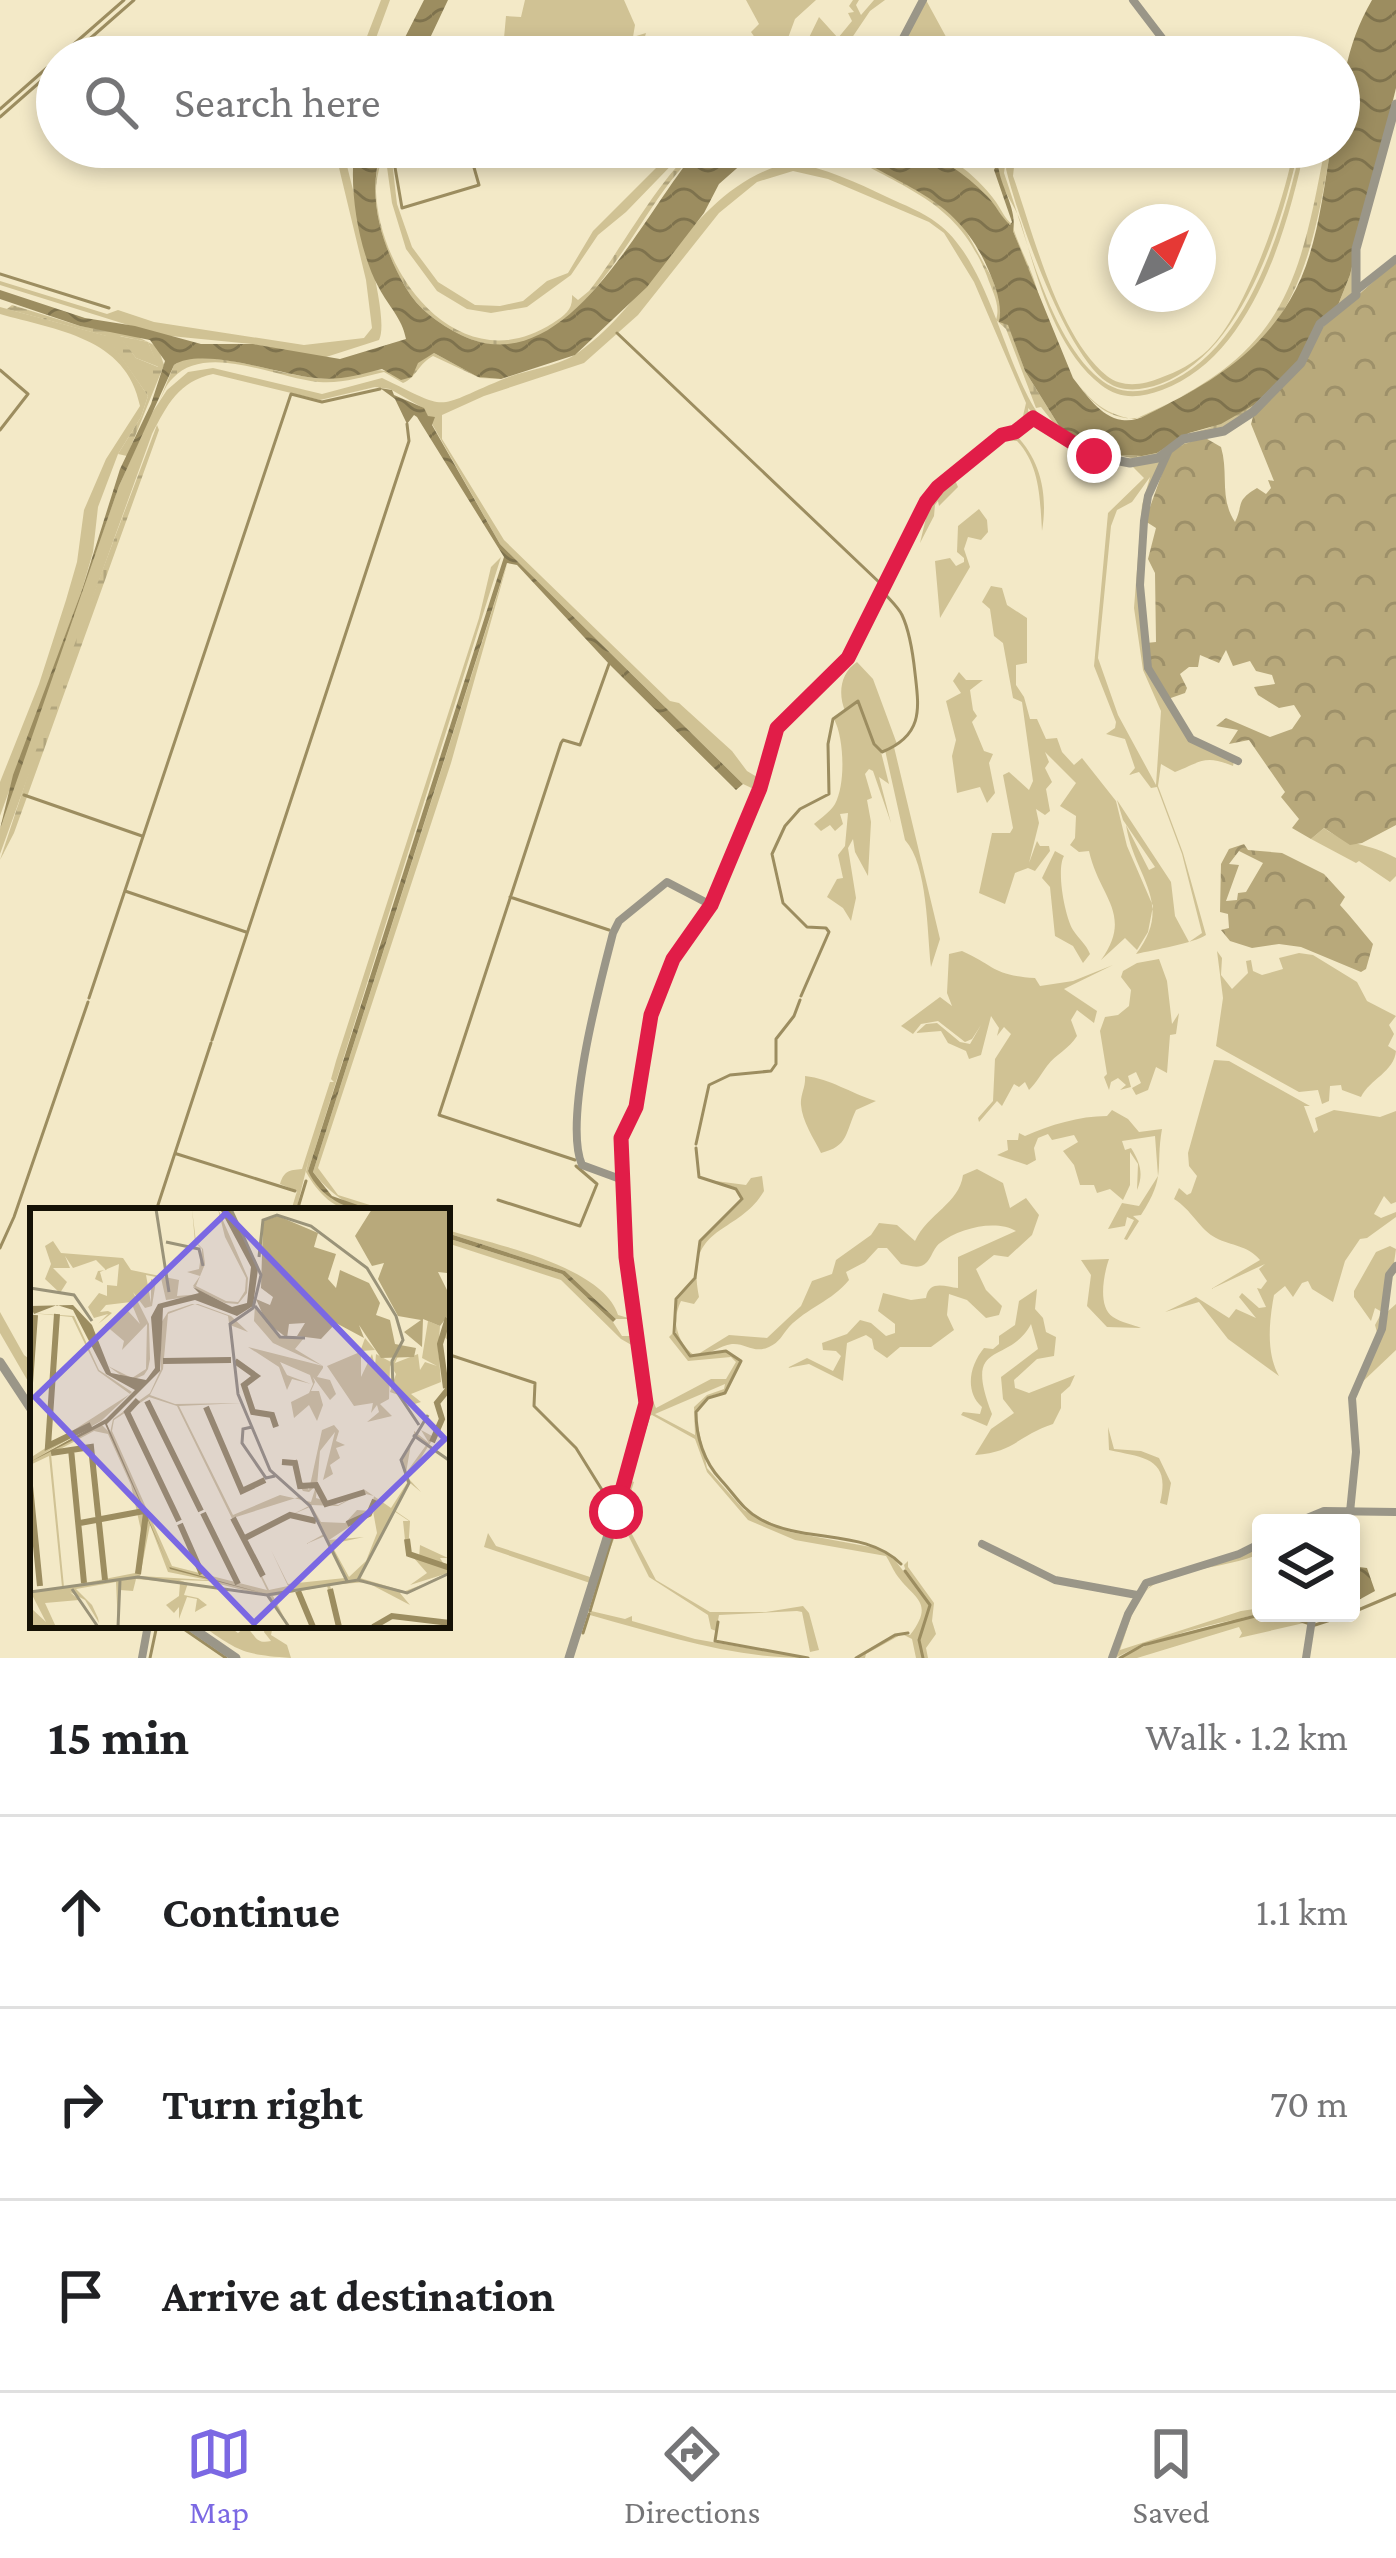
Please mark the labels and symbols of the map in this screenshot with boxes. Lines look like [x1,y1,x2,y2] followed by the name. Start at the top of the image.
[1108,204,1216,312] north arrow
[1067,429,1121,483] route end
[30,1208,450,1628] inset map
[589,1485,643,1539] route start

